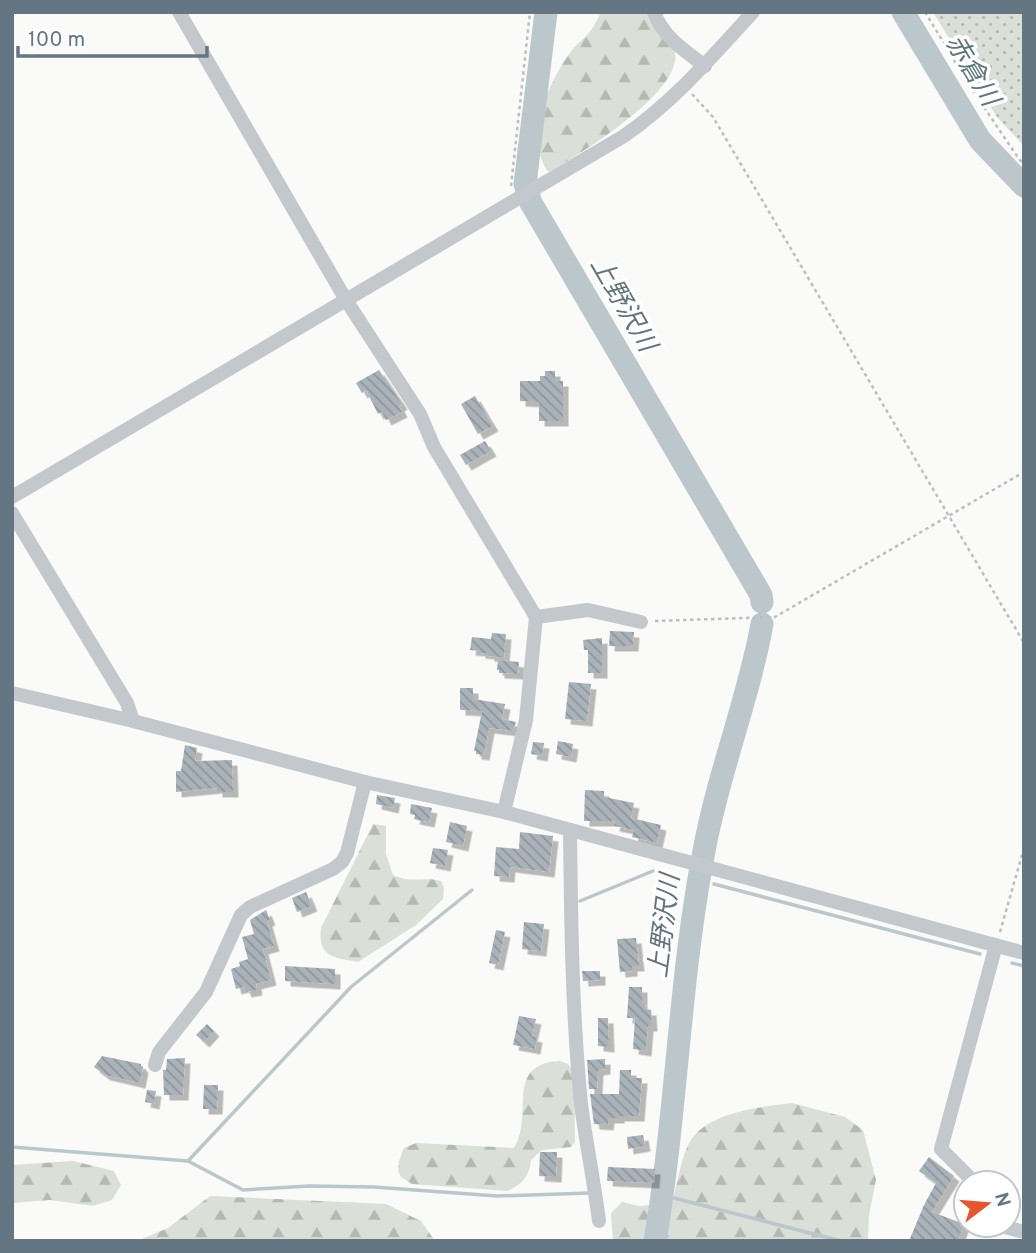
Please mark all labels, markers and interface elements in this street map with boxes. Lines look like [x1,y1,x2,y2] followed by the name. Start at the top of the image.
[18,14,206,58] scale bar
[28,27,85,54] text: 100 m
[937,29,1007,115] water label: 赤倉川
[582,252,664,361] water label: 上野沢川
[643,869,689,980] water label: 上野沢川
[952,1169,1022,1239] north arrow
[988,1190,1015,1210] text: N

